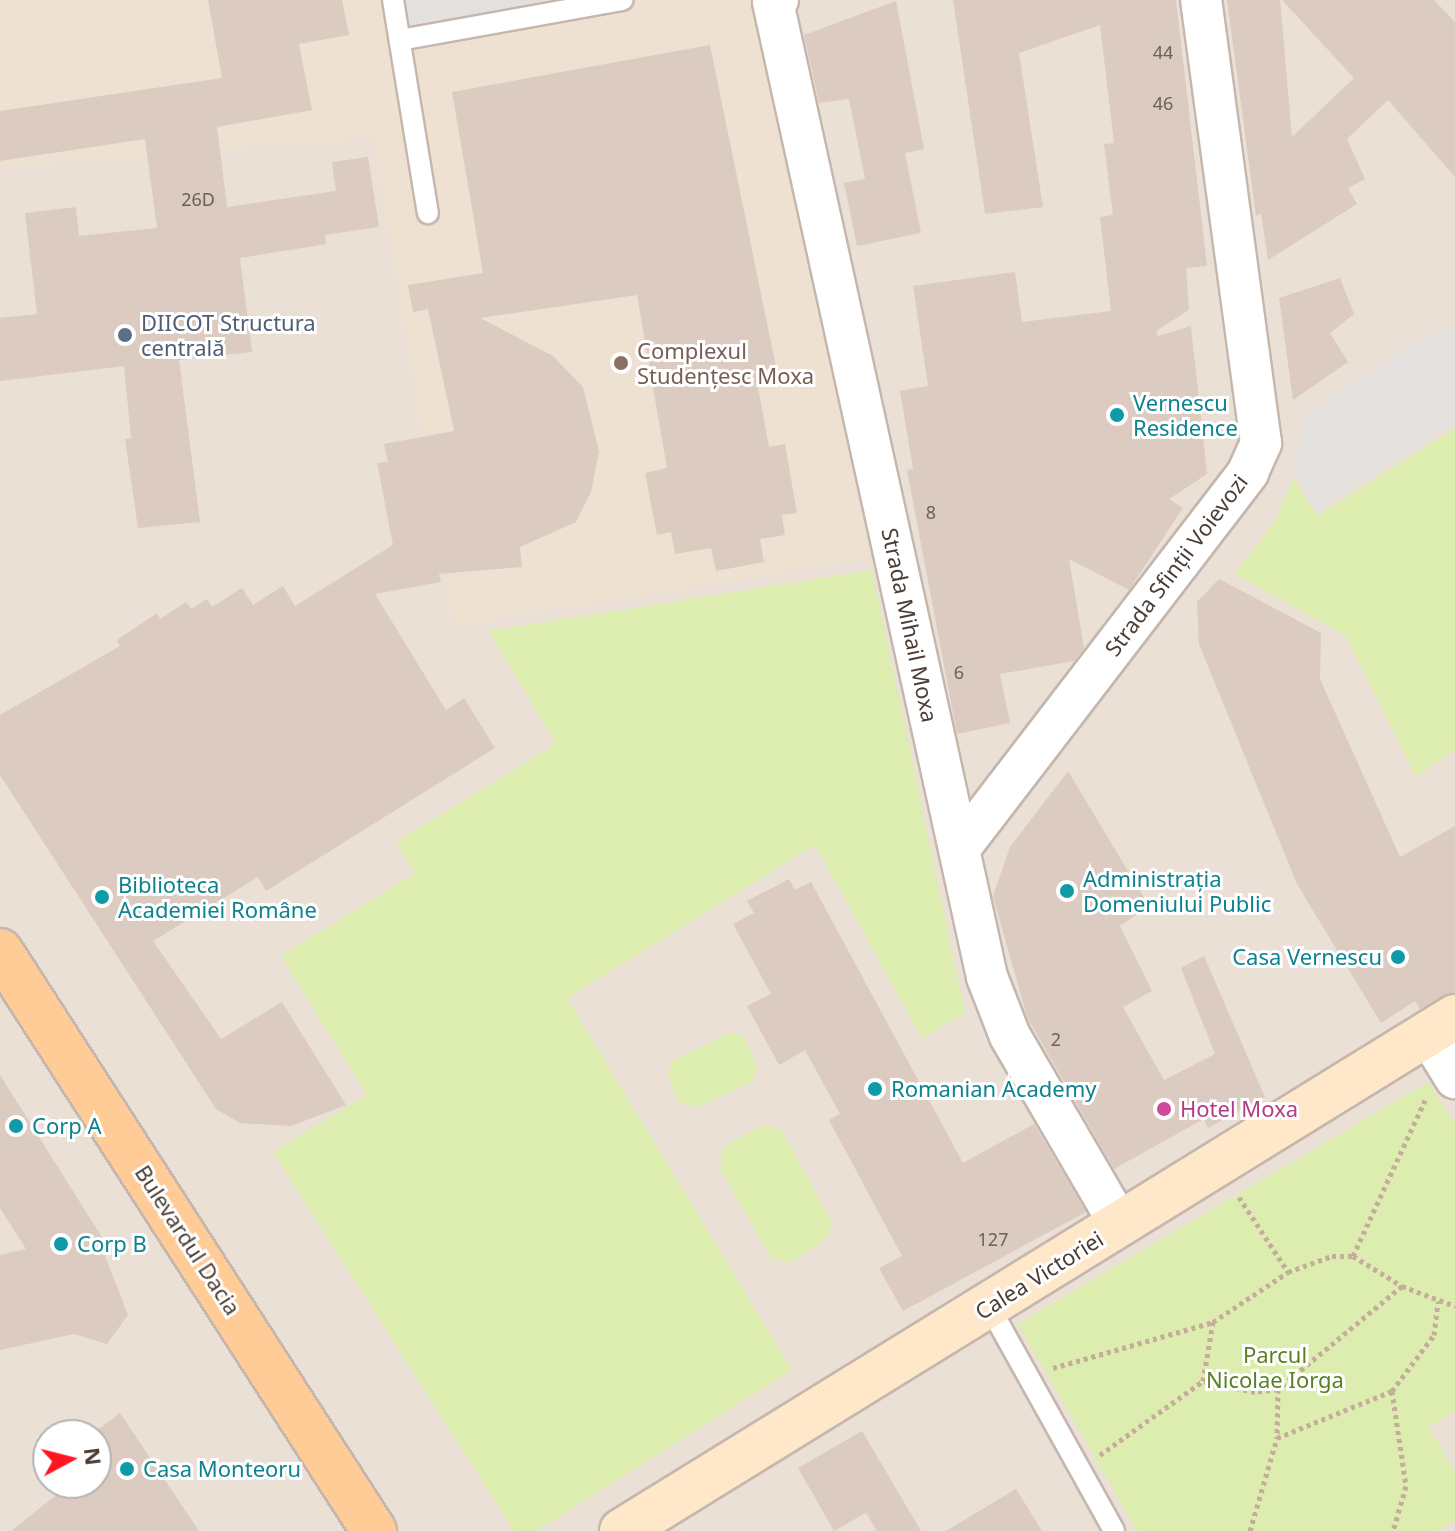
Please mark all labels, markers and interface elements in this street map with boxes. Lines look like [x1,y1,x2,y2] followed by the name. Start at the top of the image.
[1153,41,1173,63] house number: 44
[1153,92,1173,114] house number: 46
[181,188,215,210] house number: 26D
[141,309,316,360] place label: DIICOT Structura centrală
[116,326,134,344] marker: DIICOT Structura centrală
[637,337,814,388] place label: Complexul Studențesc Moxa
[612,354,630,372] marker: Complexul Studențesc Moxa
[1133,389,1238,440] place label: Vernescu Residence
[1108,406,1126,424] marker: Vernescu Residence
[1099,469,1253,661] street label: Strada Sfinții Voievozi
[926,501,936,523] house number: 8
[877,525,943,725] street label: Strada Mihail Moxa
[954,661,964,683] house number: 6
[1083,865,1271,916] place label: Administrația Domeniului Public
[118,871,317,922] place label: Biblioteca Academiei Române
[1058,882,1076,900] marker: Administrația Domeniului Public
[93,888,111,906] marker: Biblioteca Academiei Române
[1232,944,1382,970] place label: Casa Vernescu
[1389,948,1407,966] marker: Casa Vernescu
[1051,1028,1061,1050] house number: 2
[891,1076,1097,1102] place label: Romanian Academy
[866,1080,884,1098] marker: Romanian Academy
[1180,1096,1298,1122] place label: Hotel Moxa
[1155,1100,1173,1118] marker: Hotel Moxa
[32,1113,102,1139] place label: Corp A
[7,1117,25,1135] marker: Corp A
[130,1160,246,1320] street label: Bulevardul Dacia
[970,1225,1108,1325] street label: Calea Victoriei
[978,1228,1008,1250] house number: 127
[77,1231,147,1257] place label: Corp B
[52,1235,70,1253] marker: Corp B
[1206,1341,1344,1392] park label: Parcul Nicolae Iorga
[32,1419,112,1499] north arrow
[78,1446,110,1467] text: N
[143,1456,301,1482] place label: Casa Monteoru
[118,1460,136,1478] marker: Casa Monteoru

